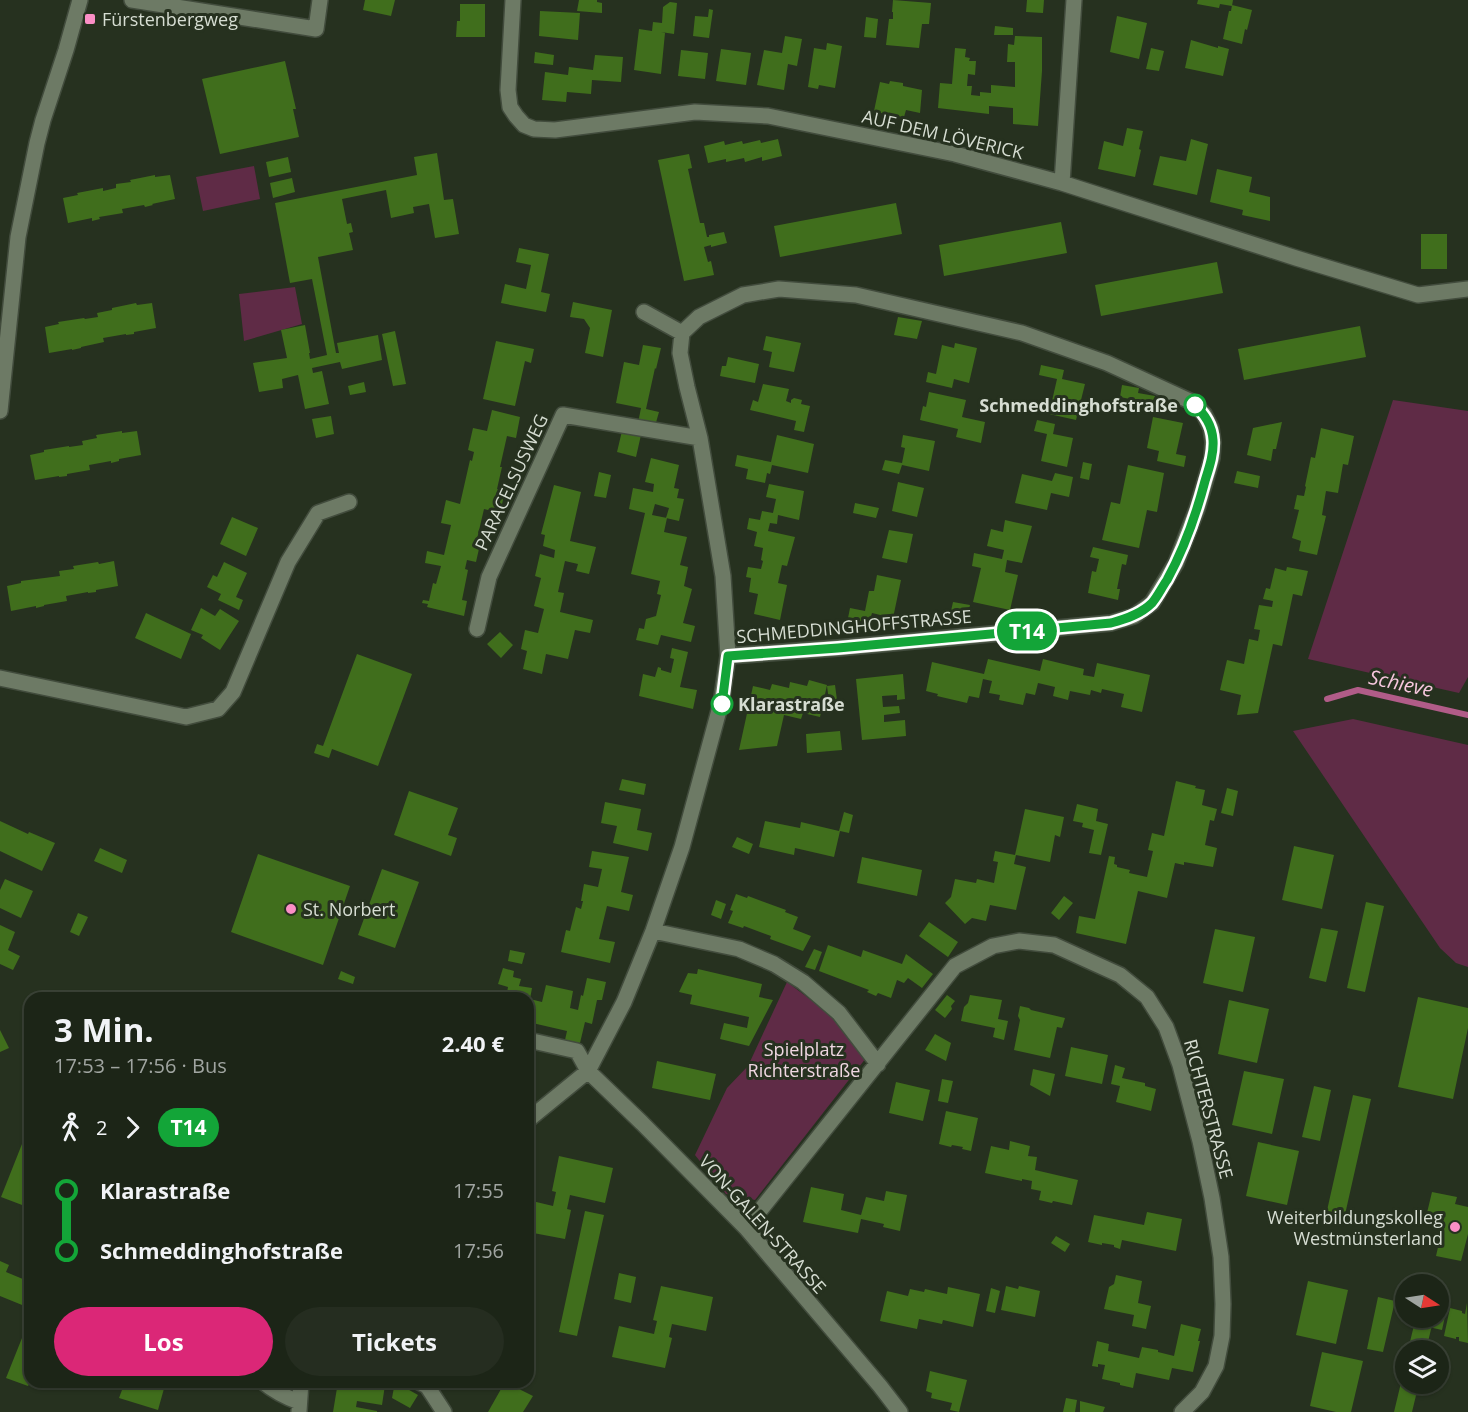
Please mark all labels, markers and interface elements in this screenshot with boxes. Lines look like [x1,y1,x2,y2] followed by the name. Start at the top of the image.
[102,7,238,31] place label: Fürstenbergweg
[83,12,97,26] marker: Fürstenbergweg
[860,104,1027,164] street label: AUF DEM LÖVERICK
[979,393,1178,417] place label: Schmeddinghofstraße
[1184,394,1206,416] marker: Schmeddinghofstraße
[469,410,553,554] street label: PARACELSUSWEG
[735,604,973,648] street label: SCHMEDDINGHOFFSTRASSE
[992,612,1062,650] line badge: T14
[1009,617,1045,645] text: T14
[1366,663,1436,703] water label: Schieve
[738,692,845,716] place label: Klarastraße
[711,693,733,715] marker: Klarastraße
[303,897,395,921] place label: St. Norbert
[284,902,298,916] marker: St. Norbert
[54,1007,154,1052] text: 3 Min.
[442,1028,504,1058] text: 2.40 €
[1179,1036,1239,1182] street label: RICHTERSTRASSE
[748,1037,860,1082] park label: Spielplatz Richterstraße
[54,1052,227,1079] text: 17:53 – 17:56 · Bus
[54,1111,87,1144] icon: walk
[116,1111,149,1144] icon: forward
[170,1113,207,1141] text: T14
[96,1114,107,1141] text: 2
[694,1149,832,1299] street label: VON-GALEN-STRASSE
[100,1175,230,1205] text: Klarastraße
[453,1177,504,1204] text: 17:55
[1267,1205,1443,1250] place label: Weiterbildungskolleg Westmünsterland
[1448,1220,1462,1234] marker: Weiterbildungskolleg Westmünsterland
[100,1235,343,1265] text: Schmeddinghofstraße
[453,1237,504,1264] text: 17:56
[1395,1274,1449,1328] north arrow
[1395,1274,1449,1394] map controls
[54,1307,273,1376] button: Los
[285,1307,504,1376] button: Tickets
[1395,1340,1449,1394] button: layers

